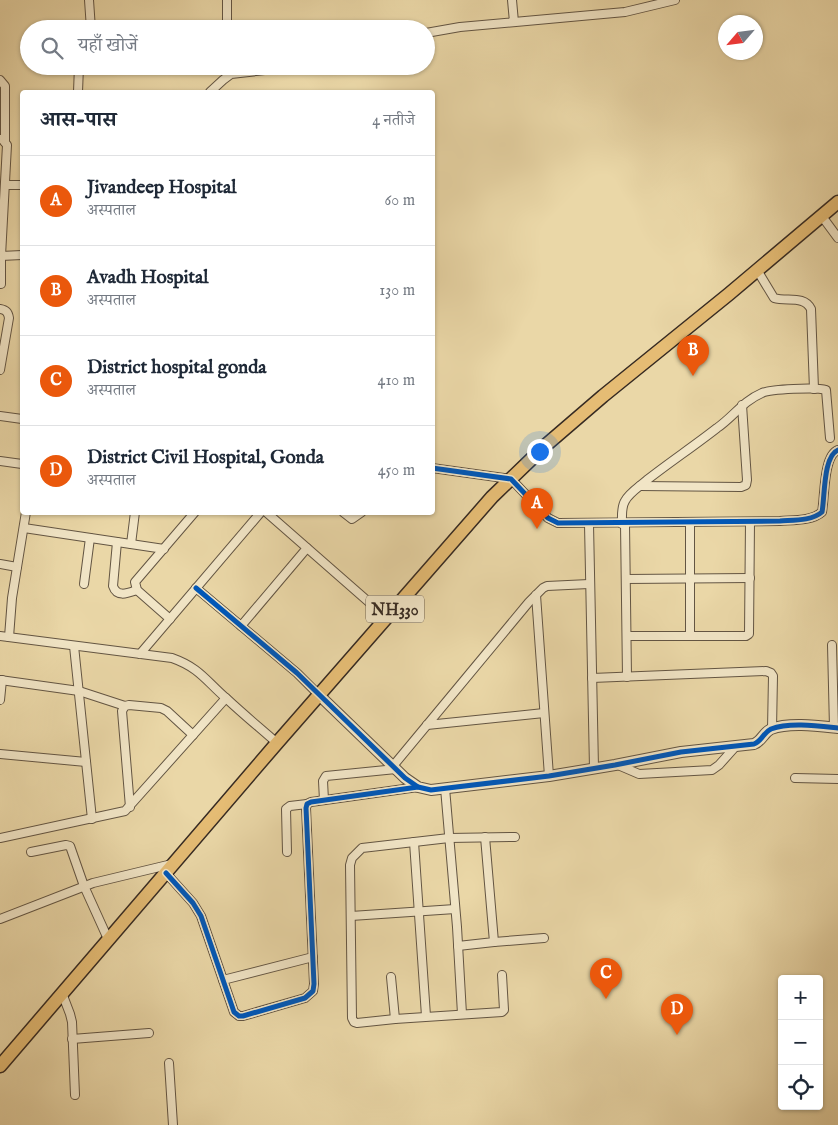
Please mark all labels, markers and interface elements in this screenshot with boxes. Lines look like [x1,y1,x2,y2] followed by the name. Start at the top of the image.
[718,15,763,60] north arrow
[20,20,435,75] search box
[38,34,66,62] icon: search
[78,34,138,58] text: यहाँ खोजें
[40,107,117,134] text: आस-पास
[372,111,415,131] text: 4 नतीजे
[87,176,236,200] text: Jivandeep Hospital
[51,191,61,211] text: A
[385,191,415,211] text: 60 m
[87,201,136,221] text: अस्पताल
[87,266,209,290] text: Avadh Hospital
[51,281,61,301] text: B
[379,281,415,301] text: 130 m
[87,291,136,311] text: अस्पताल
[677,335,709,376] pin: B
[87,356,267,380] text: District hospital gonda
[50,371,62,391] text: C
[378,371,415,391] text: 410 m
[87,381,136,401] text: अस्पताल
[527,439,553,465] your location
[87,446,324,470] text: District Civil Hospital, Gonda
[50,461,62,481] text: D
[378,461,415,481] text: 450 m
[87,471,136,491] text: अस्पताल
[521,488,553,529] pin: A
[366,596,424,622] road number: NH330
[590,958,622,999] pin: C
[778,975,823,1110] map controls
[778,975,823,1020] button: +
[661,994,693,1035] pin: D
[778,1020,823,1065] button: −
[778,1065,823,1110] button: locate

